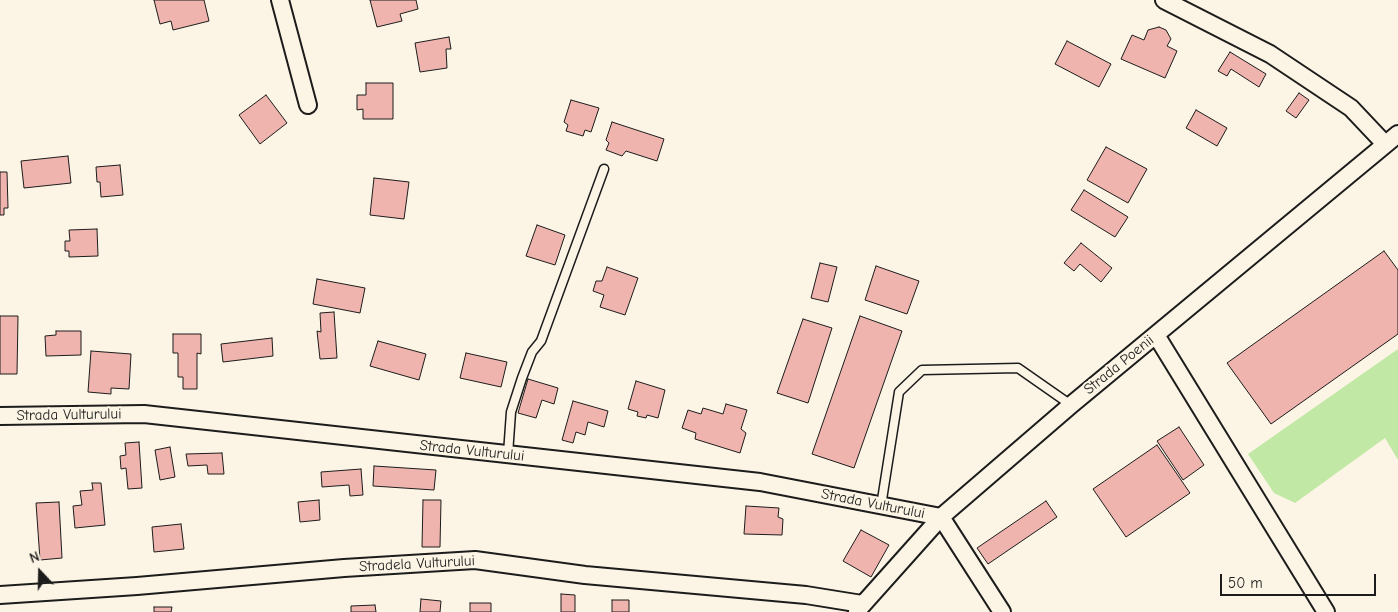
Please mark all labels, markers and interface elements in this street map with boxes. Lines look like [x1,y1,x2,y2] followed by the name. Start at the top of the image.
[1080,331,1158,399] street label: Strada Poenii
[16,405,122,425] street label: Strada Vulturului
[419,437,525,465] street label: Strada Vulturului
[820,485,926,523] street label: Strada Vulturului
[15,547,65,597] north arrow
[27,548,42,567] text: N
[359,552,475,576] street label: Stradela Vulturului
[1223,564,1379,596] scale bar
[1228,574,1263,592] text: 50 m

